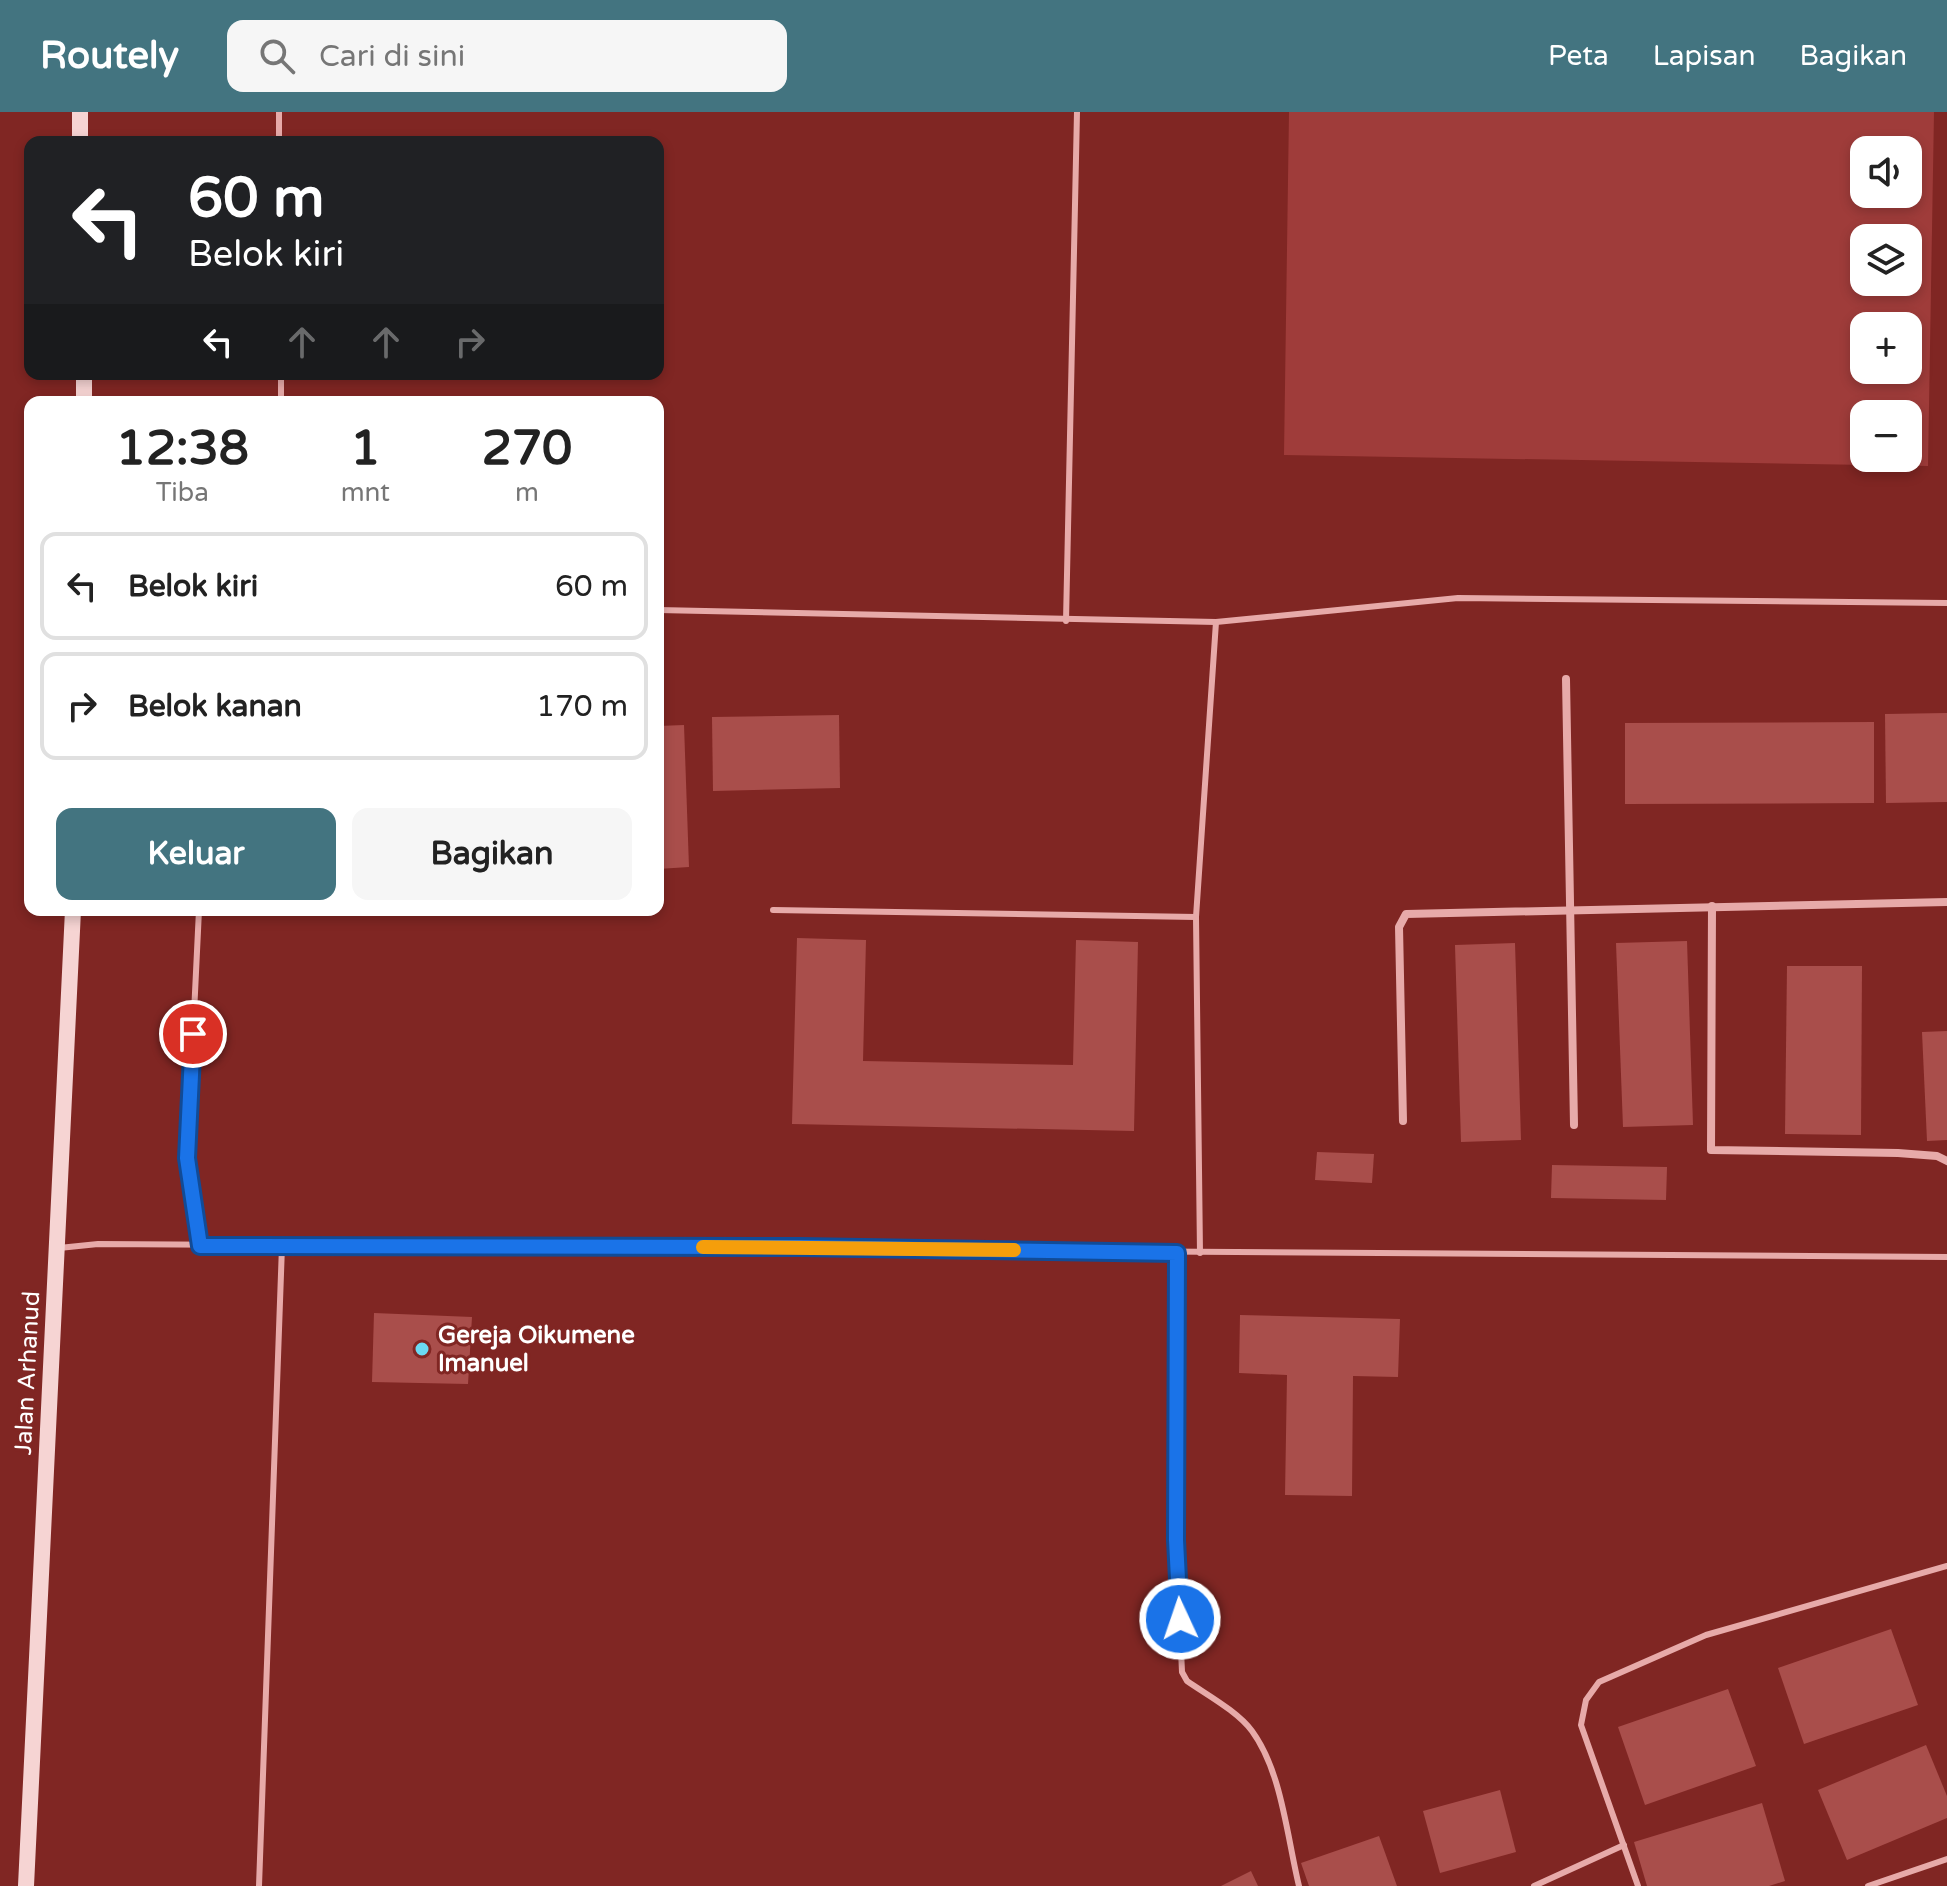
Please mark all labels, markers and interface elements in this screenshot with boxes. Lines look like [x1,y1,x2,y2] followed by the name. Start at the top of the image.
[227,20,787,92] search box
[40,33,179,79] text: Routely
[255,34,299,78] icon: search
[319,38,465,75] text: Cari di sini
[1548,39,1609,73] text: Peta
[1653,39,1755,73] text: Lapisan
[1799,39,1907,73] text: Bagikan
[1850,136,1922,472] map controls
[1850,136,1922,208] button: sound
[188,165,324,232] text: 60 m
[56,168,160,272] icon: left
[1850,224,1922,296] button: layers
[188,233,344,276] text: Belok kiri
[1850,312,1922,384] button: +
[196,320,240,364] icon: left
[280,320,324,364] icon: ahead
[364,320,408,364] icon: ahead
[448,320,492,364] icon: right
[1850,400,1922,472] button: −
[116,420,249,478] text: 12:38
[350,420,380,478] text: 1
[482,420,572,478] text: 270
[156,477,209,508] text: Tiba
[341,477,390,508] text: mnt
[515,477,539,508] text: m
[60,564,104,608] icon: left
[128,568,258,605] text: Belok kiri
[555,568,628,605] text: 60 m
[60,684,104,728] icon: right
[128,688,302,725] text: Belok kanan
[536,688,628,725] text: 170 m
[56,808,336,900] button: Keluar
[352,808,632,900] button: Bagikan
[159,1000,227,1068] pin
[171,1012,215,1056] icon: arrive
[9,1290,46,1456] street label: Jalan Arhanud
[438,1321,635,1378] place label: Gereja Oikumene Imanuel
[413,1340,431,1358] marker: Gereja Oikumene Imanuel
[1138,1577,1222,1661] position arrow

